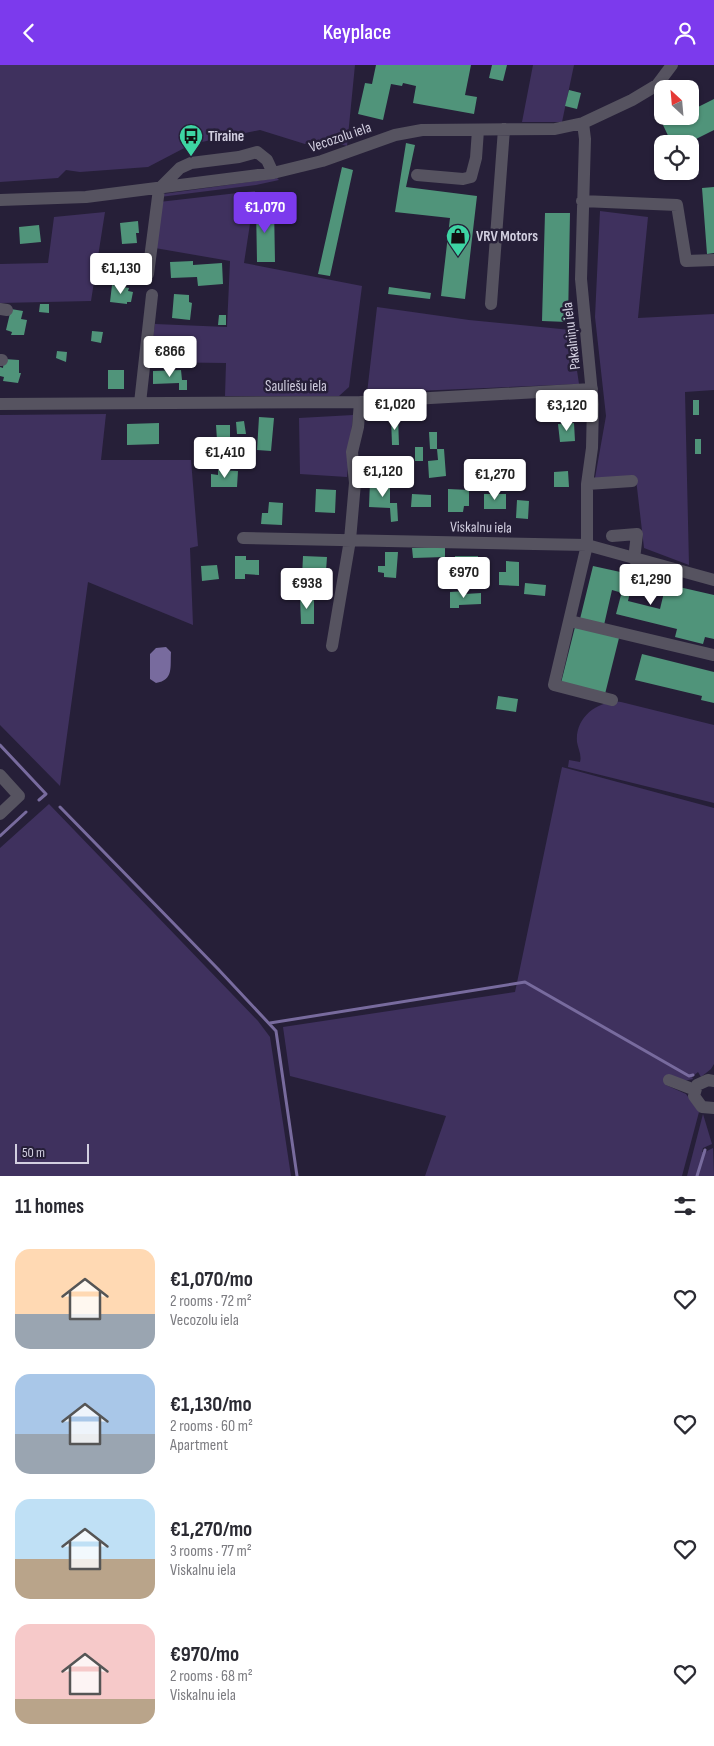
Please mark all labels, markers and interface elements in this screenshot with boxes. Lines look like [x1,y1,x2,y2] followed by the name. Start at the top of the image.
[15,19,43,47] icon: back
[323,19,391,46] text: Keyplace
[671,19,699,47] icon: person
[654,80,699,125] north arrow
[654,80,699,180] map controls
[307,118,374,157] street label: Vecozolu iela
[178,123,204,157] bus stop icon: Tīraine
[208,127,244,146] place label: Tīraine
[654,135,699,180] button: locate
[224,191,306,234] pin: €1,070
[245,198,285,217] text: €1,070
[445,223,471,257] shop icon: VRV Motors
[476,227,538,246] place label: VRV Motors
[80,253,162,295] pin: €1,130
[101,259,141,278] text: €1,130
[558,301,585,371] street label: Pakalniņu iela
[140,335,200,378] pin: €866
[155,342,185,361] text: €866
[265,377,327,396] street label: Sauliešu iela
[354,389,436,431] pin: €1,020
[526,389,608,432] pin: €3,120
[375,395,415,414] text: €1,020
[547,396,587,415] text: €3,120
[184,437,266,479] pin: €1,410
[205,443,245,462] text: €1,410
[342,455,424,498] pin: €1,120
[454,459,536,501] pin: €1,270
[363,462,403,481] text: €1,120
[475,465,515,484] text: €1,270
[450,517,512,538] street label: Viskalnu iela
[434,557,494,599] pin: €970
[449,563,479,582] text: €970
[610,563,692,606] pin: €1,290
[277,567,337,610] pin: €938
[631,570,671,589] text: €1,290
[292,574,322,593] text: €938
[15,1141,89,1164] scale bar
[22,1144,45,1161] text: 50 m
[671,1192,699,1220] icon: filters
[15,1194,84,1219] text: 11 homes
[170,1267,253,1292] text: €1,070/mo
[55,1269,115,1329] icon: home
[671,1285,699,1313] icon: heart
[170,1292,252,1311] text: 2 rooms · 72 m²
[170,1311,239,1330] text: Vecozolu iela
[170,1392,252,1417] text: €1,130/mo
[55,1394,115,1454] icon: home
[671,1410,699,1438] icon: heart
[170,1417,253,1436] text: 2 rooms · 60 m²
[170,1436,228,1455] text: Apartment
[170,1517,252,1542] text: €1,270/mo
[55,1519,115,1579] icon: home
[671,1535,699,1563] icon: heart
[170,1542,252,1561] text: 3 rooms · 77 m²
[170,1561,236,1580] text: Viskalnu iela
[170,1642,239,1667] text: €970/mo
[55,1644,115,1704] icon: home
[671,1660,699,1688] icon: heart
[170,1667,253,1686] text: 2 rooms · 68 m²
[170,1686,236,1705] text: Viskalnu iela

